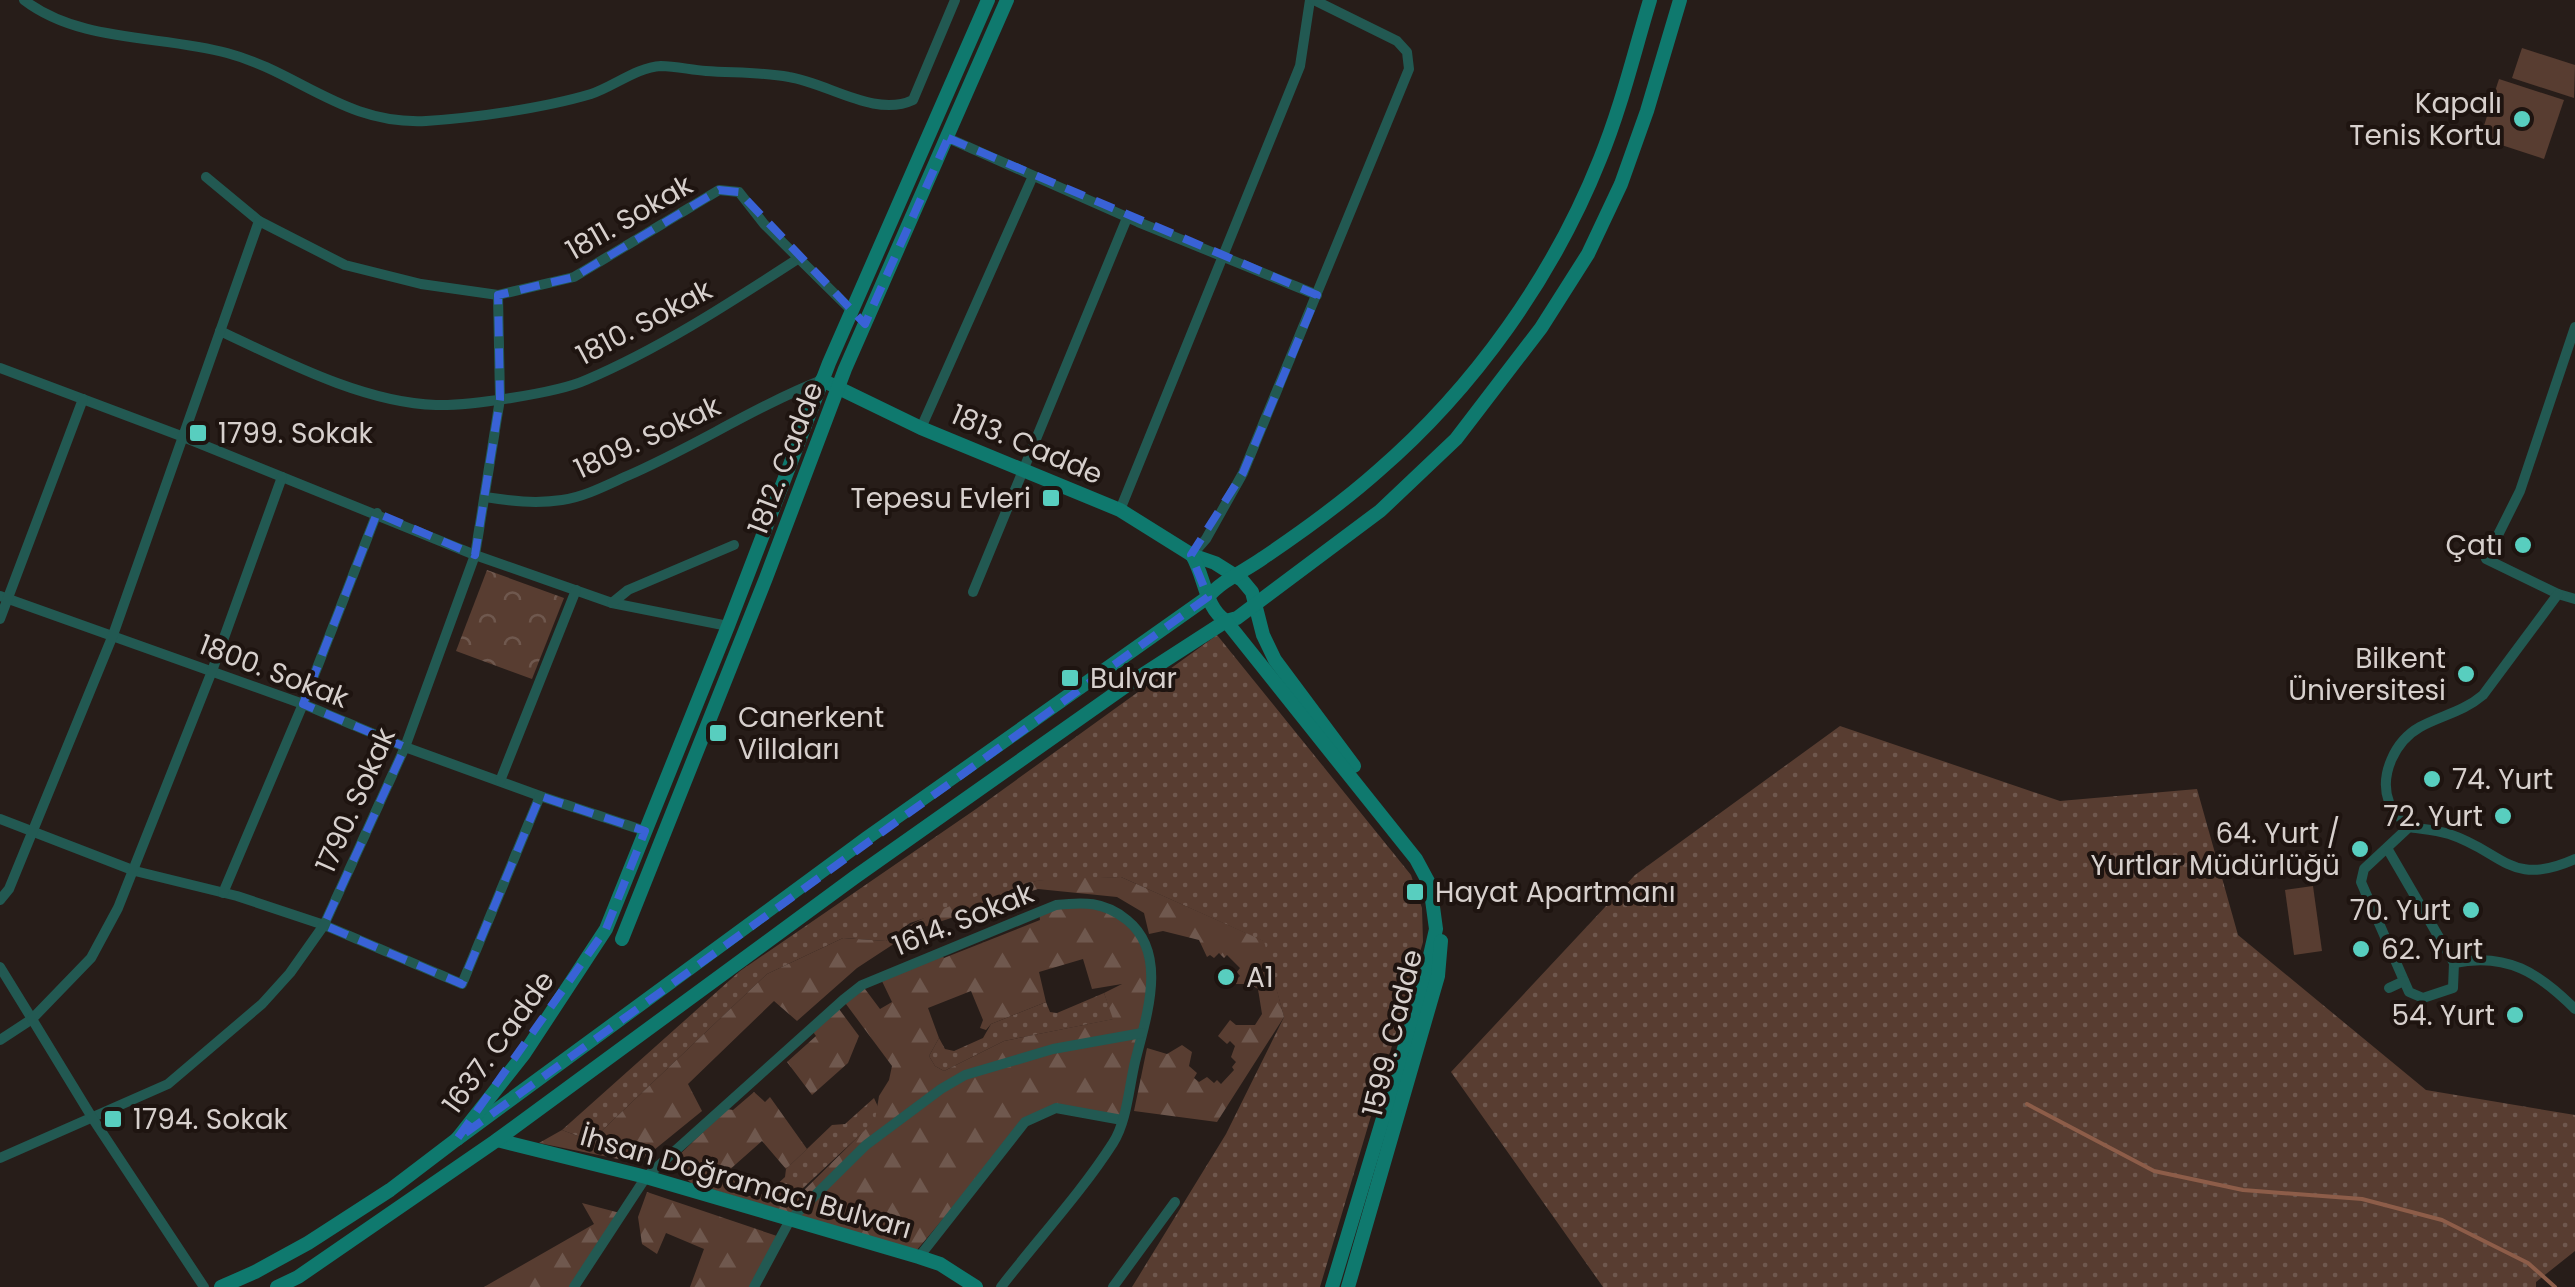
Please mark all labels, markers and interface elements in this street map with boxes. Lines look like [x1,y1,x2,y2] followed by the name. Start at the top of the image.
[2349,84,2502,155] place label: Kapalı Tenis Kortu
[2511,108,2533,130] marker: Kapalı Tenis Kortu
[559,165,700,269] street label: 1811. Sokak
[569,270,720,375] street label: 1810. Sokak
[738,376,832,540] street label: 1812. Cadde
[568,386,727,488] street label: 1809. Sokak
[945,395,1109,494] street label: 1813. Cadde
[218,414,374,453] place label: 1799. Sokak
[187,422,209,444] marker: 1799. Sokak
[851,479,1031,518] place label: Tepesu Evleri
[1040,487,1062,509] marker: Tepesu Evleri
[2445,526,2503,565] place label: Çatı
[2512,534,2534,556] marker: Çatı
[193,625,355,718] street label: 1800. Sokak
[2288,639,2446,710] place label: Bilkent Üniversitesi
[1090,659,1177,698] place label: Bulvar
[2455,663,2477,685] marker: Bilkent Üniversitesi
[1059,667,1081,689] marker: Bulvar
[738,698,884,769] place label: Canerkent Villaları
[306,721,405,879] street label: 1790. Sokak
[707,722,729,744] marker: Canerkent Villaları
[2452,760,2553,799] place label: 74. Yurt
[2421,768,2443,790] marker: 74. Yurt
[2383,797,2483,836] place label: 72. Yurt
[2492,805,2514,827] marker: 72. Yurt
[2090,814,2340,885] place label: 64. Yurt / Yurtlar Müdürlüğü
[2349,838,2371,860] marker: 64. Yurt / Yurtlar Müdürlüğü
[887,873,1040,965] street label: 1614. Sokak
[1435,873,1676,912] place label: Hayat Apartmanı
[1404,881,1426,903] marker: Hayat Apartmanı
[2350,891,2451,930] place label: 70. Yurt
[2460,899,2482,921] marker: 70. Yurt
[2381,930,2483,969] place label: 62. Yurt
[2350,938,2372,960] marker: 62. Yurt
[1353,945,1432,1121] street label: 1599. Cadde
[1246,958,1274,997] place label: A1
[433,963,563,1122] street label: 1637. Cadde
[1215,966,1237,988] marker: A1
[2392,996,2495,1035] place label: 54. Yurt
[2504,1004,2526,1026] marker: 54. Yurt
[133,1100,289,1139] place label: 1794. Sokak
[102,1108,124,1130] marker: 1794. Sokak
[576,1116,916,1248] street label: İhsan Doğramacı Bulvarı

